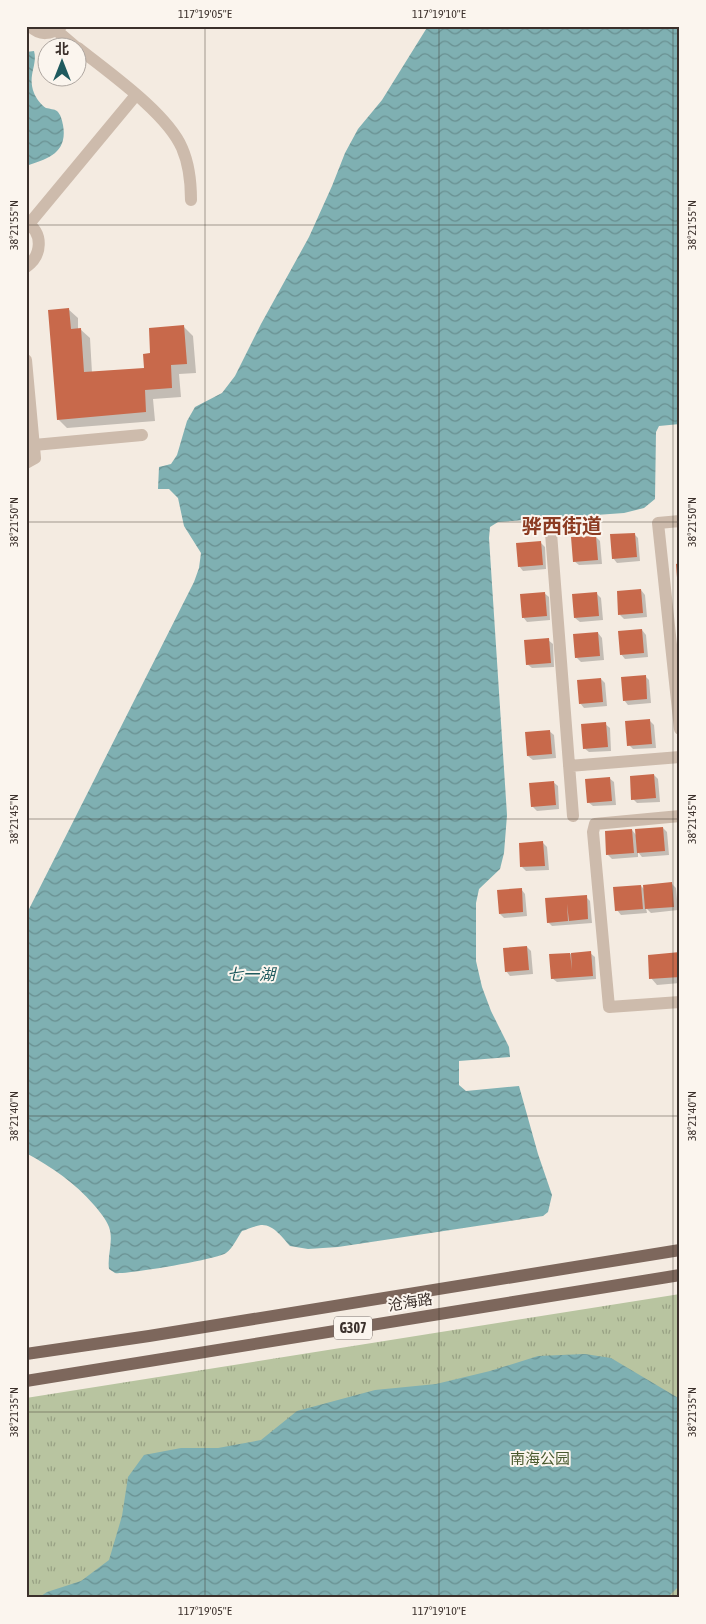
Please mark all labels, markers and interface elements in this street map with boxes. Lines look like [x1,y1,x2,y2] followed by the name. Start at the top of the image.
[178,7,232,21] text: 117°19'05"E
[412,7,466,21] text: 117°19'10"E
[38,38,88,88] north arrow
[55,41,69,57] text: 北
[7,200,21,250] text: 38°21'55"N
[685,200,699,250] text: 38°21'55"N
[7,497,21,547] text: 38°21'50"N
[685,497,699,547] text: 38°21'50"N
[522,514,602,537] district label: 骅西街道
[7,794,21,844] text: 38°21'45"N
[685,794,699,844] text: 38°21'45"N
[227,965,278,983] water label: 七一湖
[7,1091,21,1141] text: 38°21'40"N
[685,1091,699,1141] text: 38°21'40"N
[386,1290,434,1314] street label: 沧海路
[334,1316,372,1340] road number: G307
[7,1387,21,1437] text: 38°21'35"N
[685,1387,699,1437] text: 38°21'35"N
[510,1450,570,1467] park label: 南海公园
[178,1604,232,1618] text: 117°19'05"E
[412,1604,466,1618] text: 117°19'10"E

